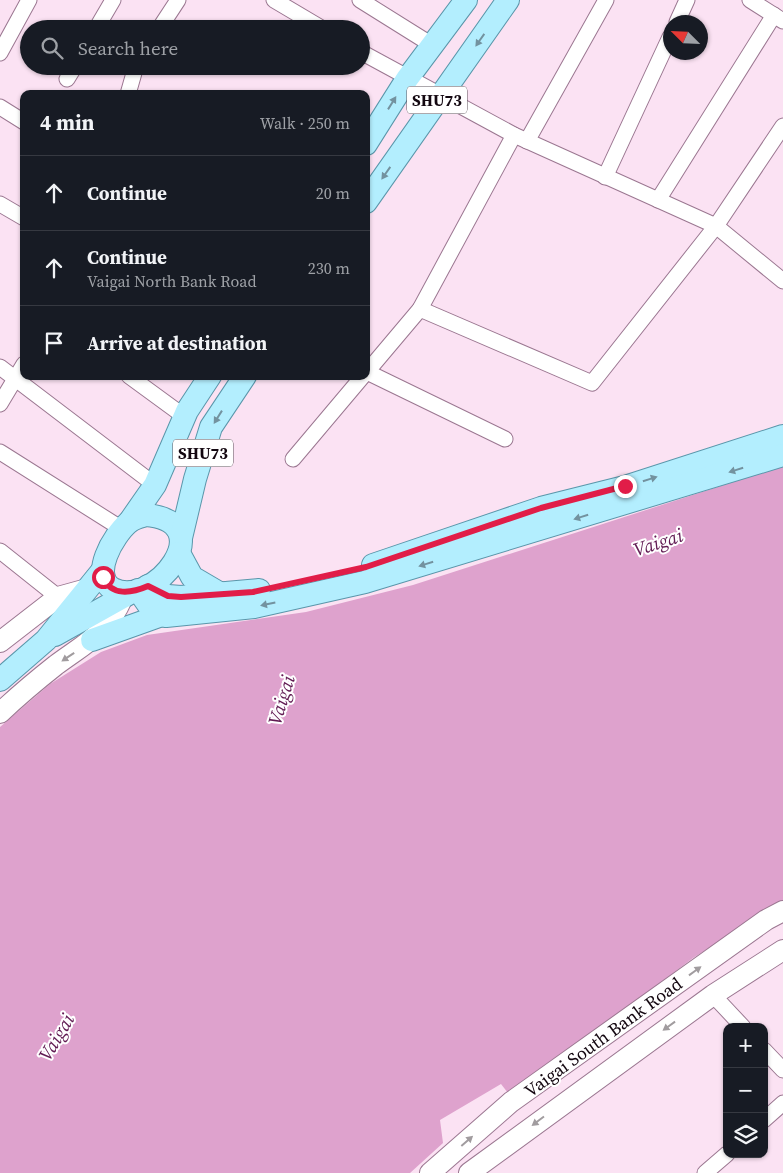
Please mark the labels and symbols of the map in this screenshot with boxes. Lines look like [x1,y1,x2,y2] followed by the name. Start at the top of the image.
[663,15,708,60] north arrow
[475,33,485,47] one-way arrow
[407,86,467,114] road number: SHU73
[387,96,397,110] one-way arrow
[381,166,391,180] one-way arrow
[213,410,223,423] one-way arrow
[173,439,233,466] road number: SHU73
[729,466,744,474] one-way arrow
[643,474,658,482] one-way arrow
[614,475,637,498] route end
[573,514,588,522] one-way arrow
[630,522,686,562] water label: Vaigai
[418,561,433,569] one-way arrow
[92,566,115,589] route start
[261,600,276,608] one-way arrow
[61,652,74,662] one-way arrow
[261,672,301,728] water label: Vaigai
[688,966,702,976] one-way arrow
[519,971,687,1103] street label: Vaigai South Bank Road
[32,1008,80,1065] water label: Vaigai
[663,1021,676,1031] one-way arrow
[532,1116,545,1127] one-way arrow
[460,1135,472,1147] one-way arrow

